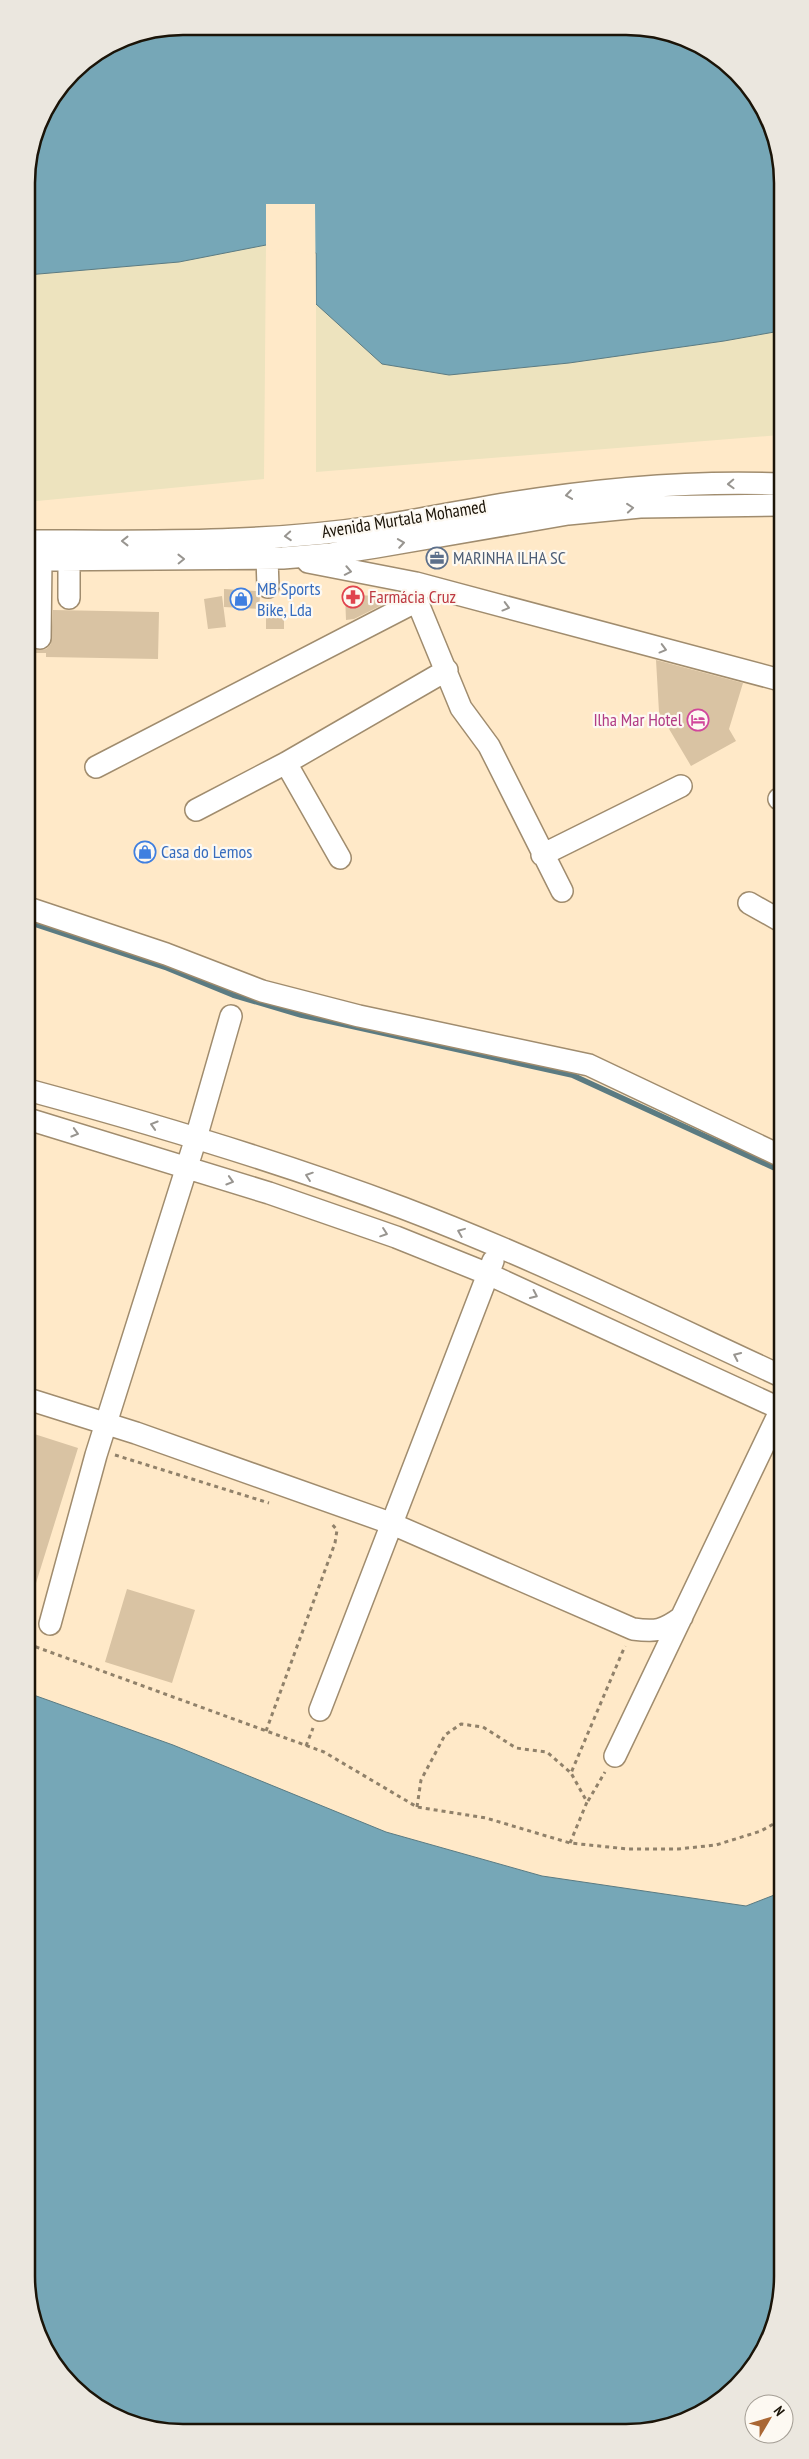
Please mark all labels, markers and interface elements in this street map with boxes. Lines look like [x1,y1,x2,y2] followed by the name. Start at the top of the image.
[727,478,735,489] one-way arrow
[565,489,574,499] one-way arrow
[320,494,488,543] street label: Avenida Murtala Mohamed
[627,503,635,514] one-way arrow
[283,530,291,541] one-way arrow
[121,536,128,546] one-way arrow
[396,539,405,549] one-way arrow
[425,546,449,570] office icon: MARINHA ILHA SC
[453,546,566,569] place label: MARINHA ILHA SC
[178,554,185,564] one-way arrow
[344,565,352,575] one-way arrow
[257,577,320,621] place label: MB Sports Bike, Lda
[341,585,365,609] pharmacy icon: Farmácia Cruz
[369,585,456,608] place label: Farmácia Cruz
[229,587,253,611] shop icon: MB Sports Bike, Lda
[502,601,511,612] one-way arrow
[659,643,668,654] one-way arrow
[593,708,683,731] place label: Ilha Mar Hotel
[686,708,710,732] hotel icon: Ilha Mar Hotel
[133,840,157,864] shop icon: Casa do Lemos
[161,840,252,863] place label: Casa do Lemos
[151,1121,159,1131] one-way arrow
[70,1127,78,1137] one-way arrow
[305,1171,314,1181] one-way arrow
[225,1175,234,1185] one-way arrow
[379,1227,388,1237] one-way arrow
[457,1227,466,1238] one-way arrow
[529,1289,538,1300] one-way arrow
[733,1351,742,1362] one-way arrow
[744,2394,794,2444] north arrow
[770,2402,789,2420] text: N

